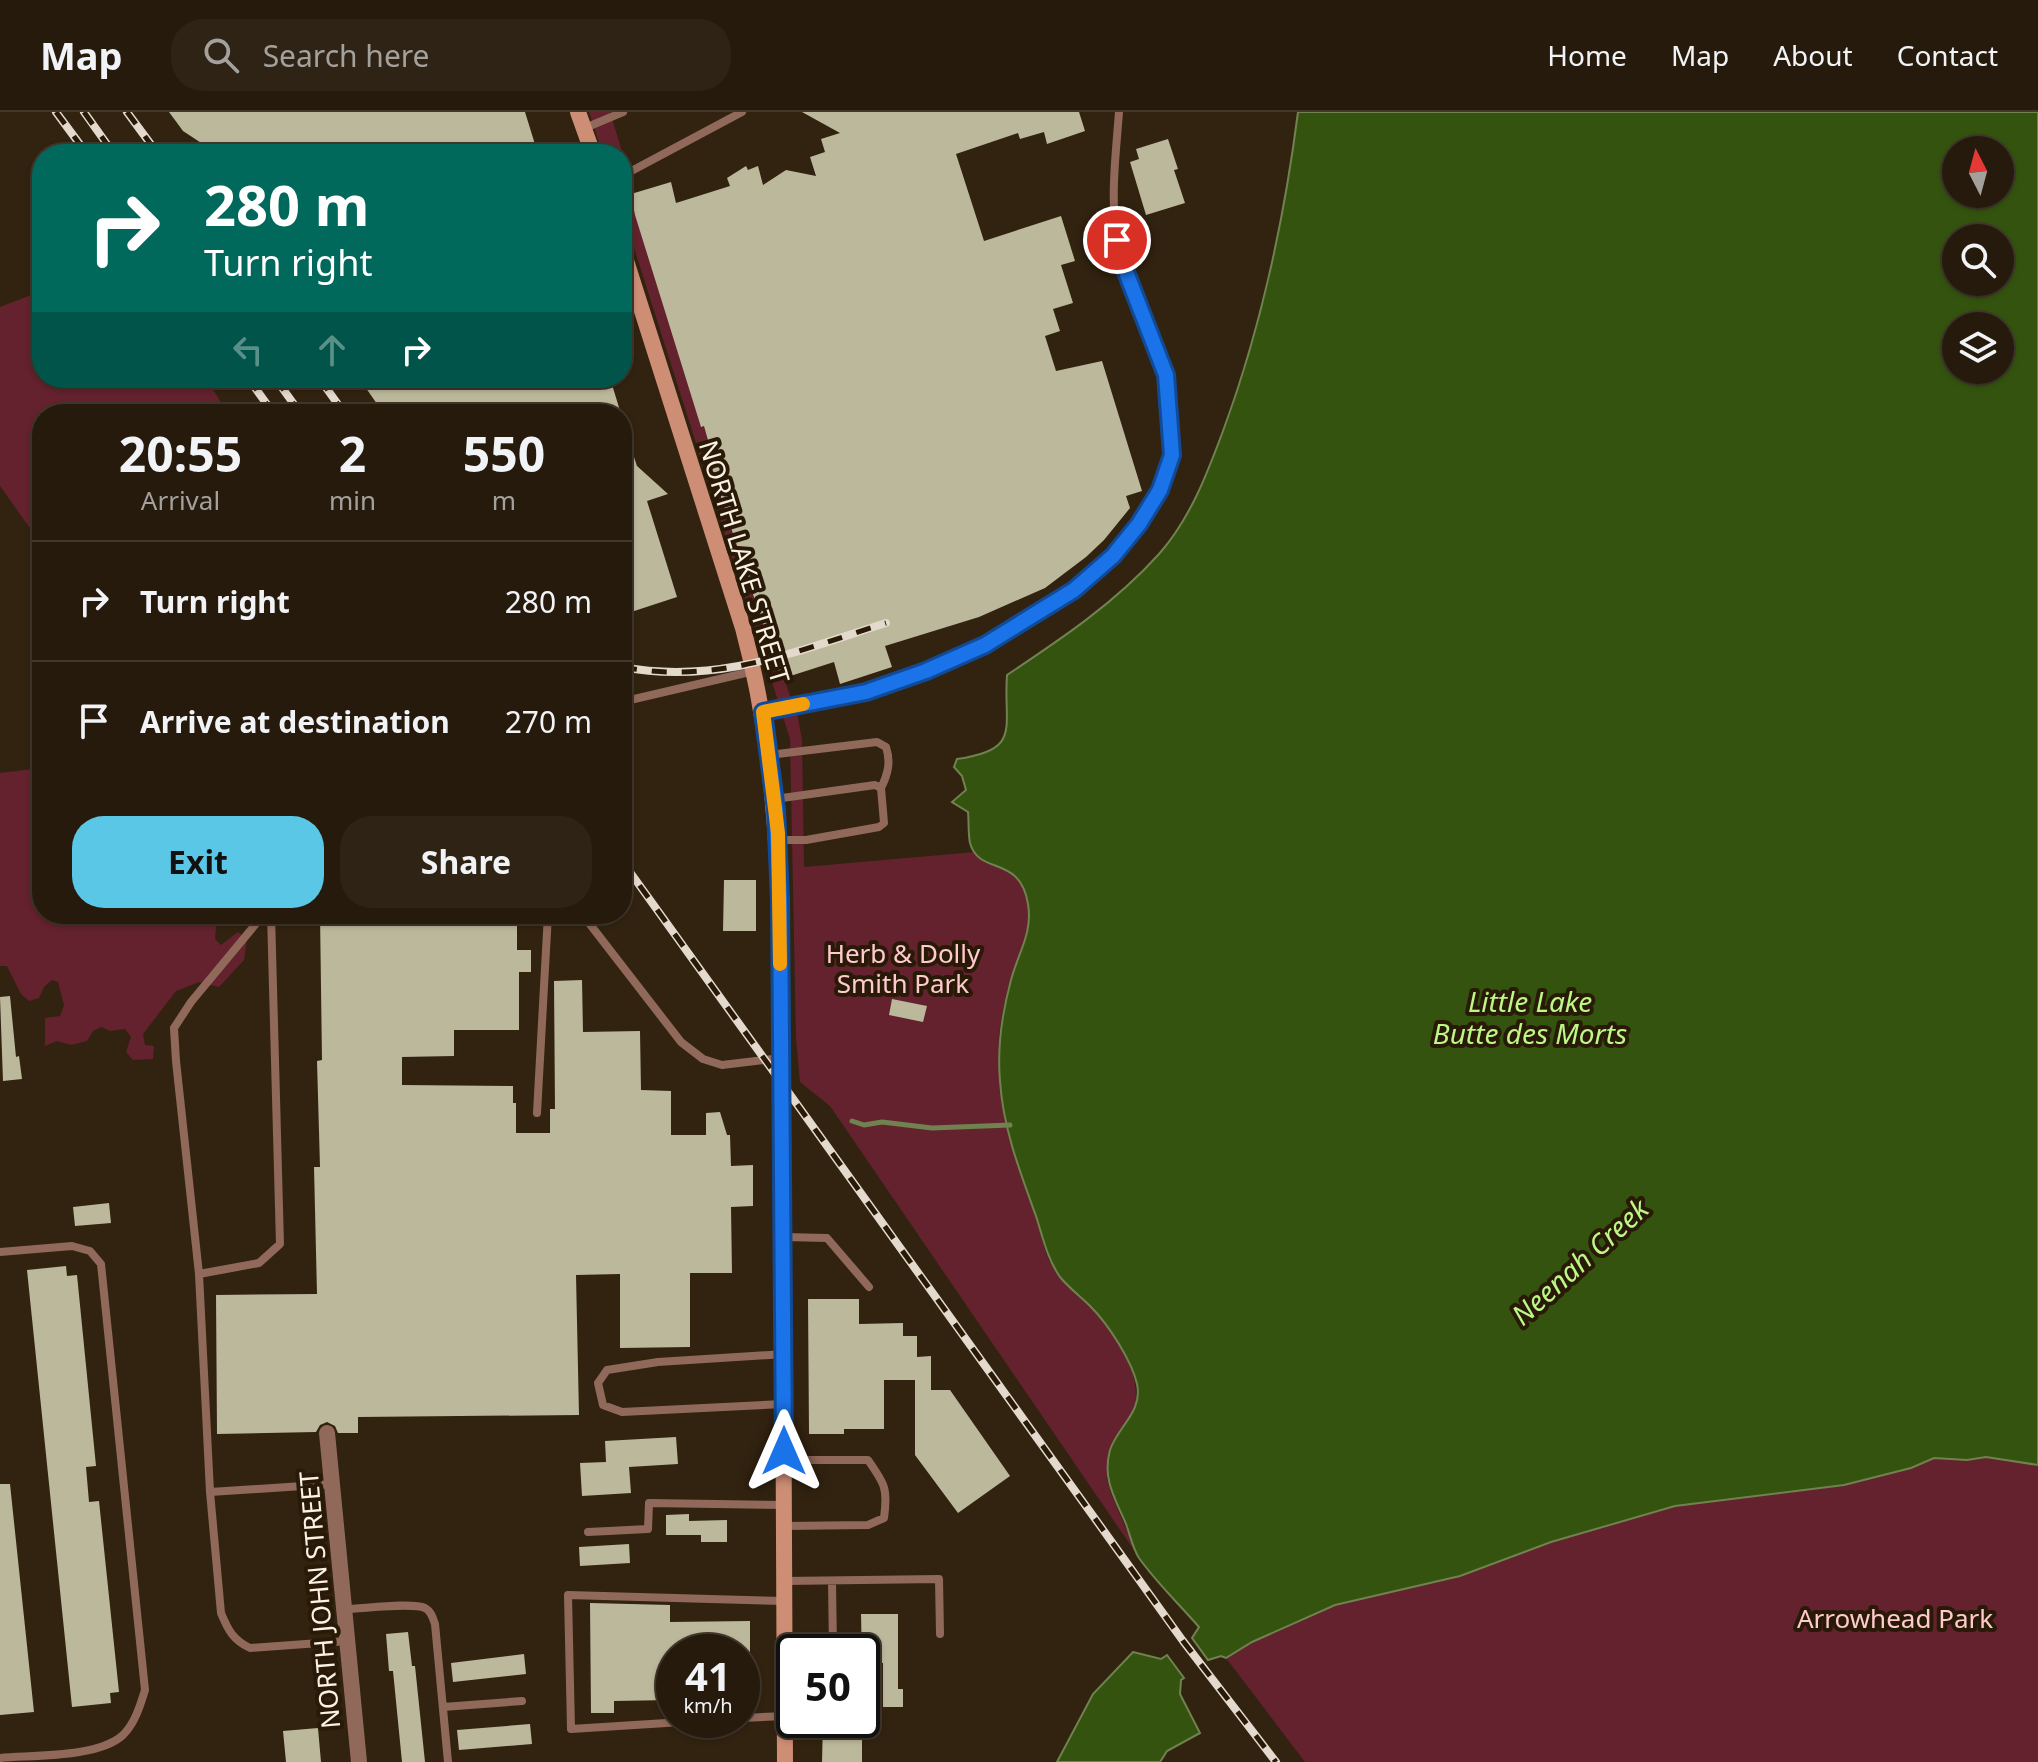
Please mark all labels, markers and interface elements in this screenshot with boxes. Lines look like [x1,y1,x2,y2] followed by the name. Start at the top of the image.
[171,19,731,91] search box
[40,29,123,81] text: Map
[199,33,243,77] icon: search
[263,35,430,76] text: Search here
[1547,36,1627,74] text: Home
[1671,36,1729,74] text: Map
[1773,36,1853,74] text: About
[1897,36,1998,74] text: Contact
[1942,136,2014,208] north arrow
[1942,136,2014,384] map controls
[204,166,369,242] text: 280 m
[72,176,176,280] icon: right
[1083,206,1151,274] pin
[1095,218,1139,262] icon: arrive
[1942,224,2014,296] button: search
[204,238,372,287] text: Turn right
[1942,312,2014,384] button: layers
[226,328,270,372] icon: left
[310,328,354,372] icon: ahead
[394,328,438,372] icon: right
[119,421,242,486] text: 20:55
[339,421,366,486] text: 2
[463,421,545,486] text: 550
[691,436,799,688] street label: NORTH LAKE STREET
[141,482,220,518] text: Arrival
[329,482,376,518] text: min
[492,482,516,518] text: m
[72,579,116,623] icon: right
[140,581,290,622] text: Turn right
[505,581,592,622] text: 280 m
[72,699,116,743] icon: arrive
[140,701,450,742] text: Arrive at destination
[505,701,592,742] text: 270 m
[72,816,324,908] button: Exit
[340,816,592,908] button: Share
[826,935,981,1001] park label: Herb & Dolly Smith Park
[1433,982,1627,1052] water label: Little Lake Butte des Morts
[1503,1189,1657,1333] water label: Neenah Creek
[742,1409,826,1493] position arrow
[290,1469,348,1730] street label: NORTH JOHN STREET
[1797,1600,1993,1636] park label: Arrowhead Park
[776,1634,880,1738] speed limit sign: 50
[685,1648,731,1703] text: 41
[683,1692,733,1719] text: km/h

